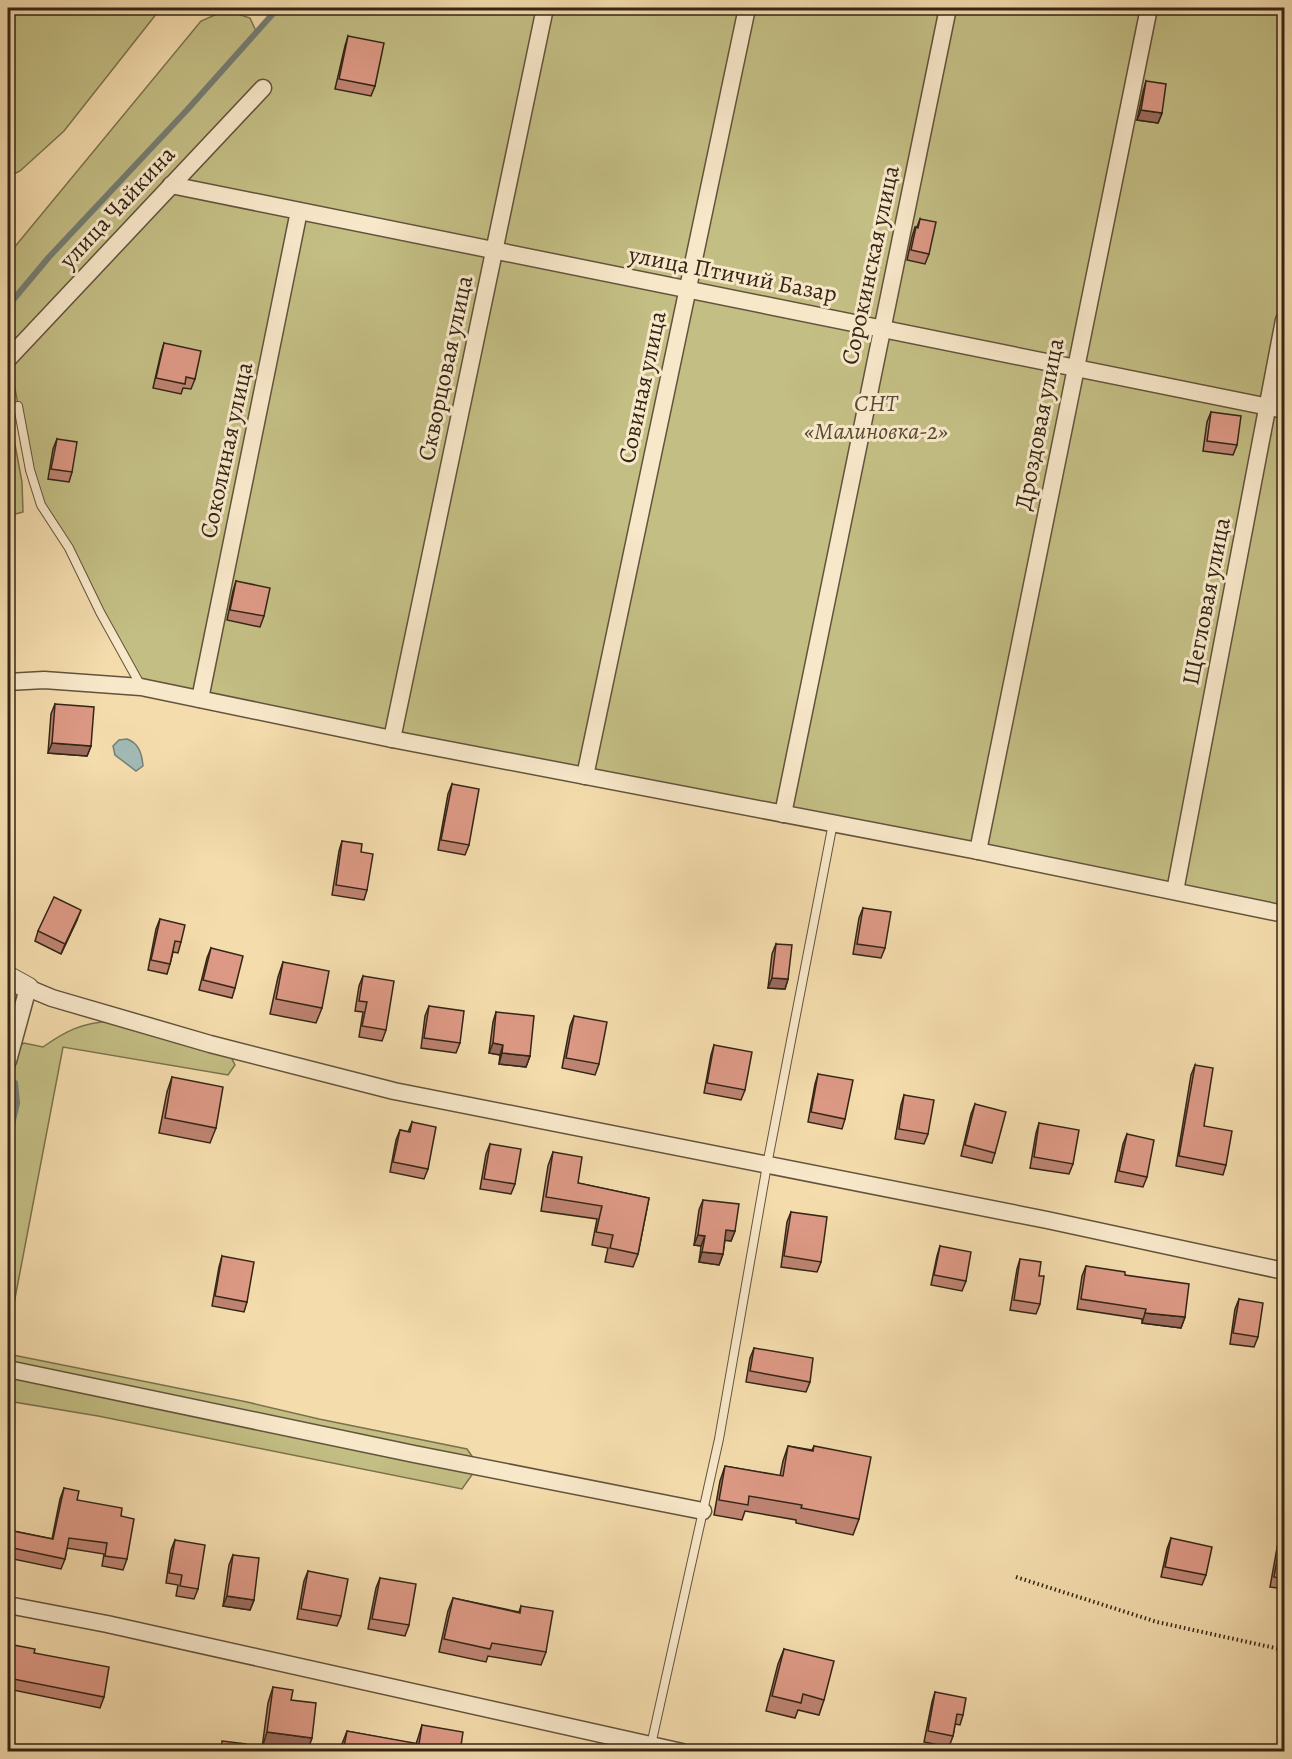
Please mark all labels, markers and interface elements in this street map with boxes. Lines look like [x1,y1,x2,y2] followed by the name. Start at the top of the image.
[51,139,182,276] street label: улица Чайкина
[833,162,907,368] street label: Сорокинская улица
[625,238,840,310] street label: улица Птичий Базар
[410,272,480,464] street label: Скворцовая улица
[610,308,674,466] street label: Совиная улица
[1007,335,1071,513] street label: Дроздовая улица
[192,359,260,541] street label: Соколиная улица
[804,387,948,447] park label: СНТ «Малиновка-2»
[1174,515,1238,687] street label: Щегловая улица

